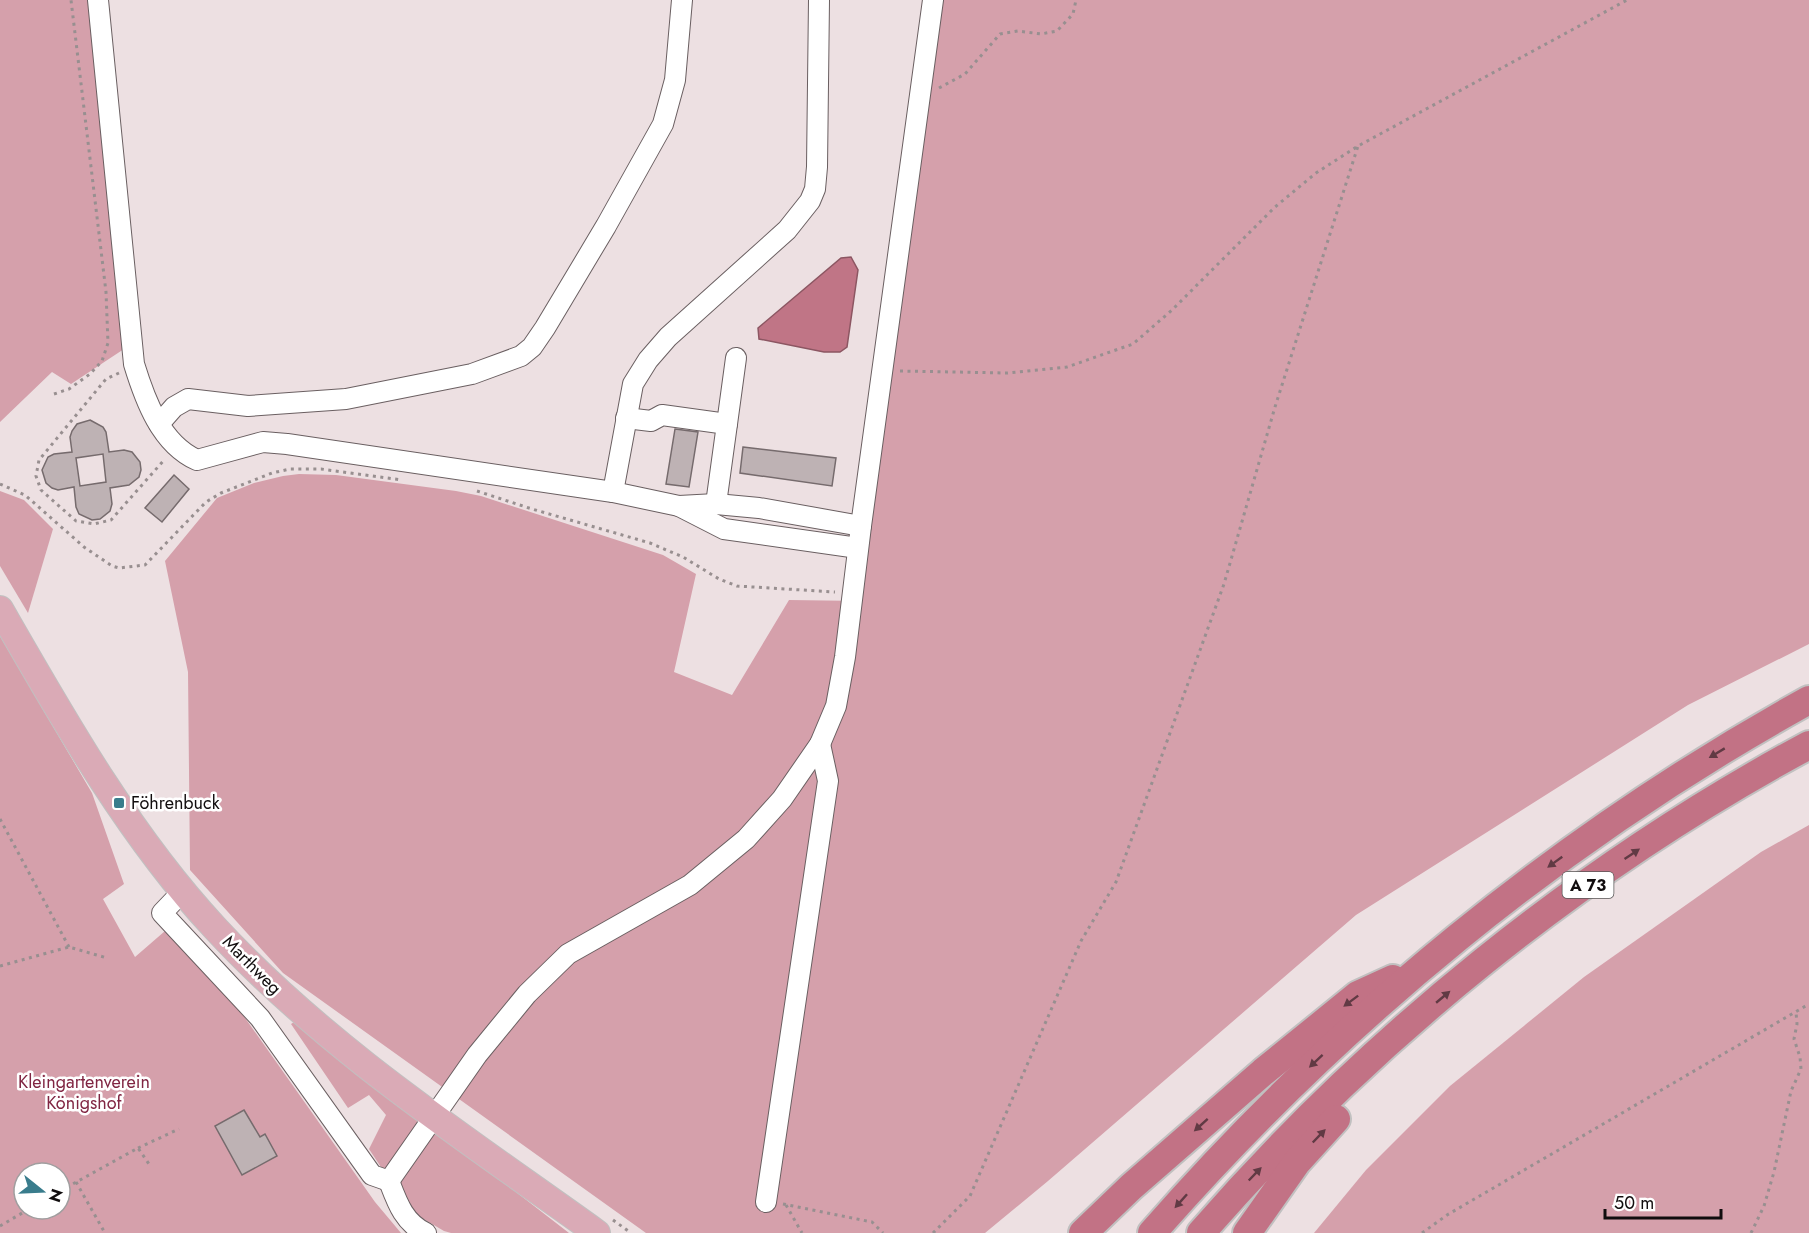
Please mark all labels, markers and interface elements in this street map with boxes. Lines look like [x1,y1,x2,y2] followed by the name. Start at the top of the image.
[1709,747,1725,758] one-way arrow
[131,790,220,816] place label: Föhrenbuck
[112,796,126,810] marker: Föhrenbuck
[1623,848,1639,860] one-way arrow
[1548,856,1564,868] one-way arrow
[1562,872,1614,898] road number: A 73
[216,929,288,1001] street label: Marthweg
[1435,991,1450,1004] one-way arrow
[1344,994,1359,1006] one-way arrow
[1309,1054,1324,1068] one-way arrow
[18,1069,150,1116] park label: Kleingartenverein Königshof
[1194,1118,1209,1131] one-way arrow
[1312,1129,1326,1143] one-way arrow
[12,1161,72,1221] north arrow
[1247,1167,1261,1181] one-way arrow
[1605,1182,1720,1220] scale bar
[43,1186,69,1205] text: N
[1614,1190,1654,1216] text: 50 m
[1175,1193,1188,1208] one-way arrow

